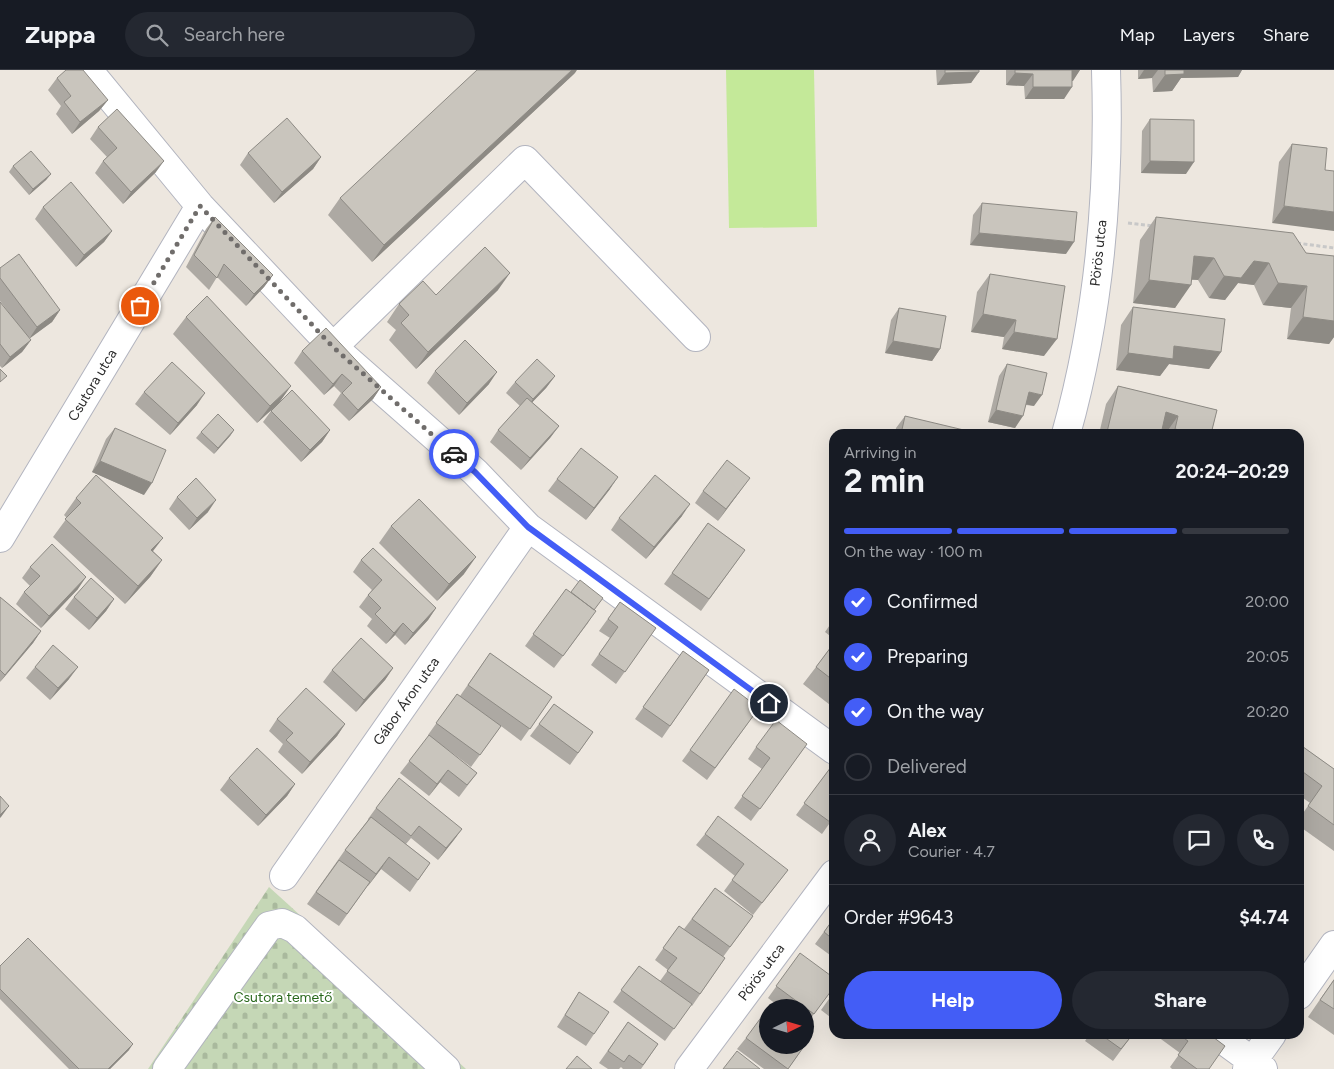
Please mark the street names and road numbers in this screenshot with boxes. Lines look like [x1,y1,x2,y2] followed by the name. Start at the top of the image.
[1087,219,1110,287] street label: Pörös utca
[64,346,121,424] street label: Csutora utca
[370,654,443,749] street label: Gábor Áron utca
[735,941,788,1004] street label: Pörös utca

